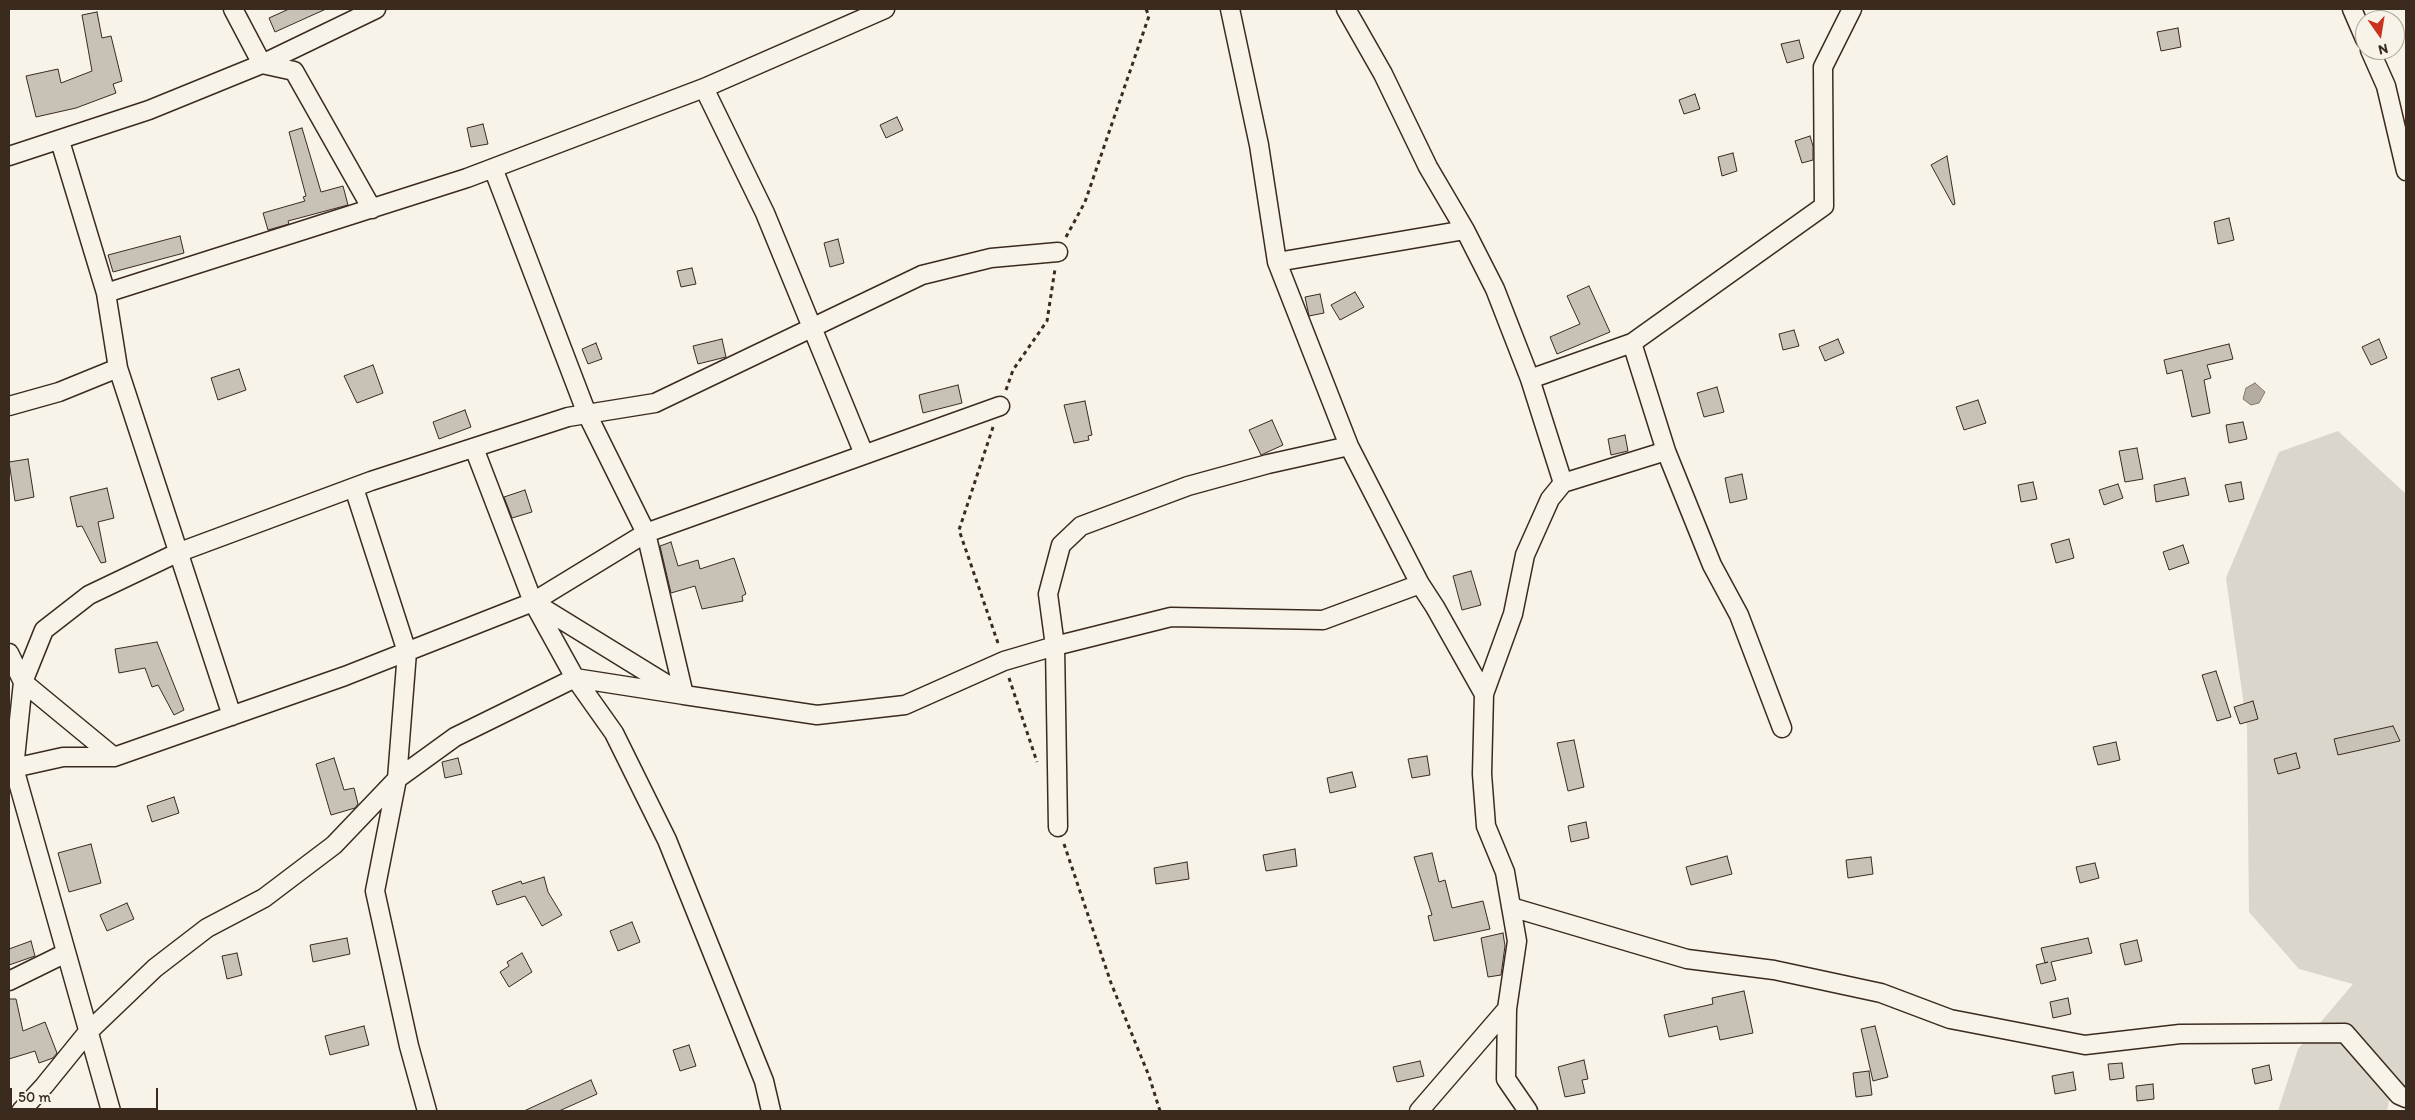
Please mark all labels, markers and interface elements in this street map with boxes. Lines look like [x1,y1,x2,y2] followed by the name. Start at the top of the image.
[2355,10,2405,60] north arrow
[2377,40,2390,58] text: N
[12,1078,160,1110] scale bar
[18,1088,51,1106] text: 50 m

